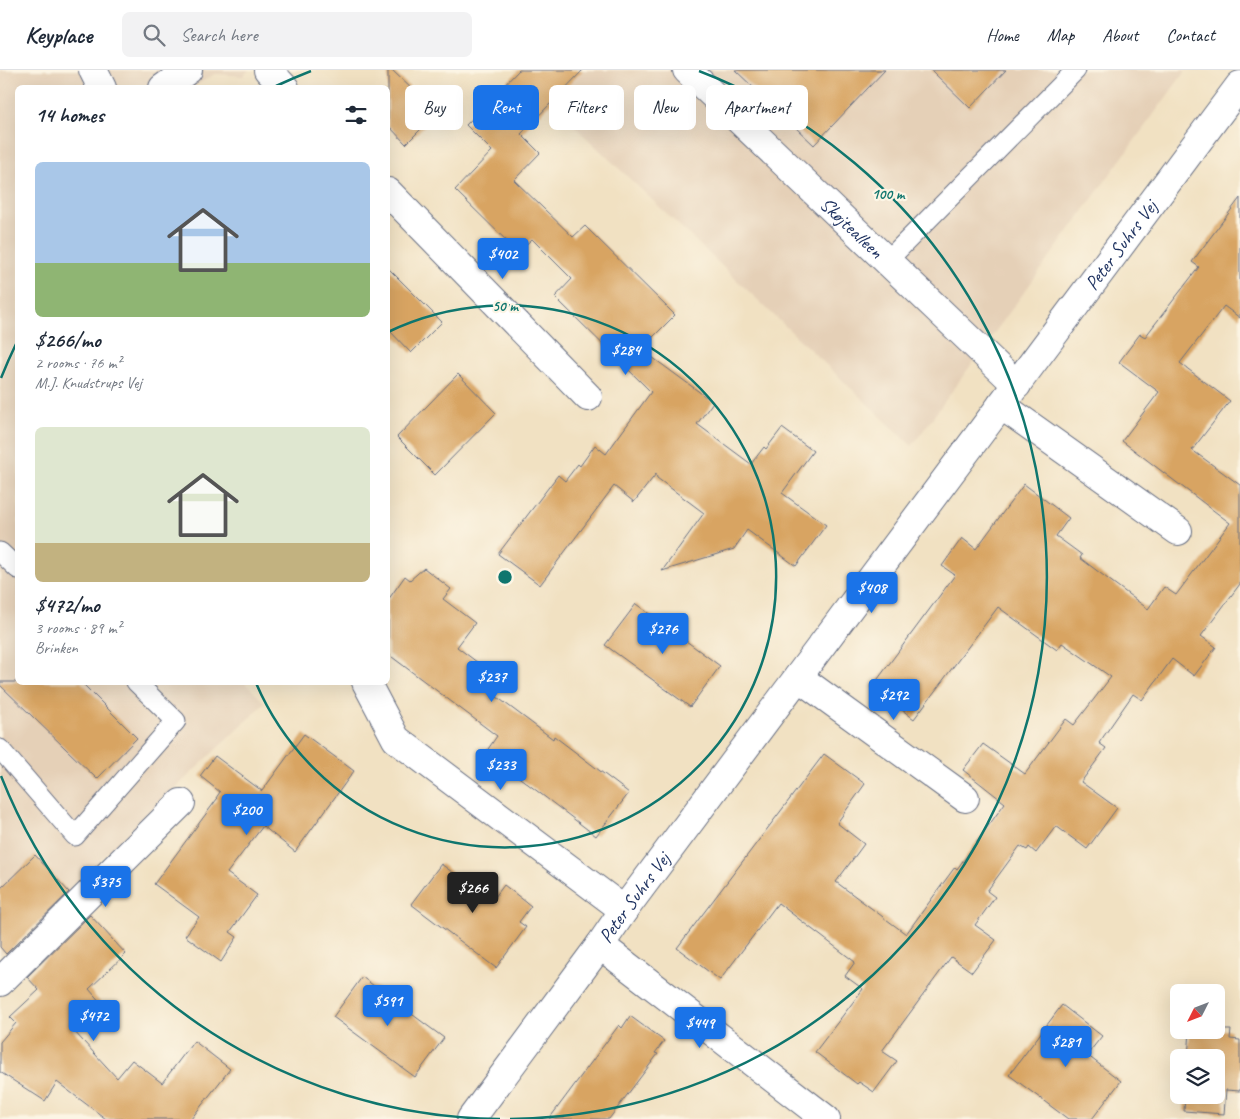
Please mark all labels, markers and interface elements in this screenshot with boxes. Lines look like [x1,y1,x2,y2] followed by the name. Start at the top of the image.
[122,12,472,57] search box
[25,20,92,50] text: Keyplace
[140,21,168,49] icon: search
[180,23,258,47] text: Search here
[986,24,1019,46] text: Home
[1047,24,1074,46] text: Map
[1102,24,1138,46] text: About
[1166,24,1215,46] text: Contact
[405,85,463,130] chip: Buy
[473,85,539,130] chip: Rent
[549,85,624,130] chip: Filters
[634,85,696,130] chip: New
[706,85,808,130] chip: Apartment
[342,101,370,129] icon: filters
[35,102,104,128] text: 14 homes
[872,185,906,204] text: 100 m
[815,191,890,264] street label: Skøjtealleen
[1079,194,1163,295] street label: Peter Suhrs Vej
[158,195,248,285] icon: home
[473,238,533,280] pin: $402
[489,244,517,264] text: $402
[492,297,519,316] text: 50 m
[35,327,101,353] text: $266/mo
[596,334,656,376] pin: $284
[612,340,640,360] text: $284
[35,353,121,373] text: 2 rooms · 76 m²
[35,373,142,393] text: M.J. Knudstrups Vej
[158,460,248,550] icon: home
[496,568,514,586] centre of rings
[842,572,902,614] pin: $408
[858,578,886,598] text: $408
[35,592,100,618] text: $472/mo
[633,612,693,655] pin: $276
[35,618,121,638] text: 3 rooms · 89 m²
[648,619,678,639] text: $276
[35,638,78,658] text: Brinken
[462,660,522,703] pin: $237
[478,667,506,687] text: $237
[864,678,924,721] pin: $292
[880,685,908,705] text: $292
[471,748,531,791] pin: $233
[487,755,515,775] text: $233
[217,794,277,836] pin: $200
[233,800,261,820] text: $200
[593,846,676,948] street label: Peter Suhrs Vej
[76,866,136,908] pin: $375
[92,872,120,892] text: $375
[443,872,503,914] pin: $266
[458,878,488,898] text: $266
[358,984,418,1027] pin: $591
[1170,984,1225,1039] north arrow
[1170,984,1225,1104] map controls
[374,991,402,1011] text: $591
[64,1000,124,1042] pin: $472
[80,1006,108,1026] text: $472
[670,1006,730,1049] pin: $449
[686,1013,714,1033] text: $449
[1036,1026,1096,1068] pin: $281
[1052,1032,1080,1052] text: $281
[1170,1049,1225,1104] button: layers

